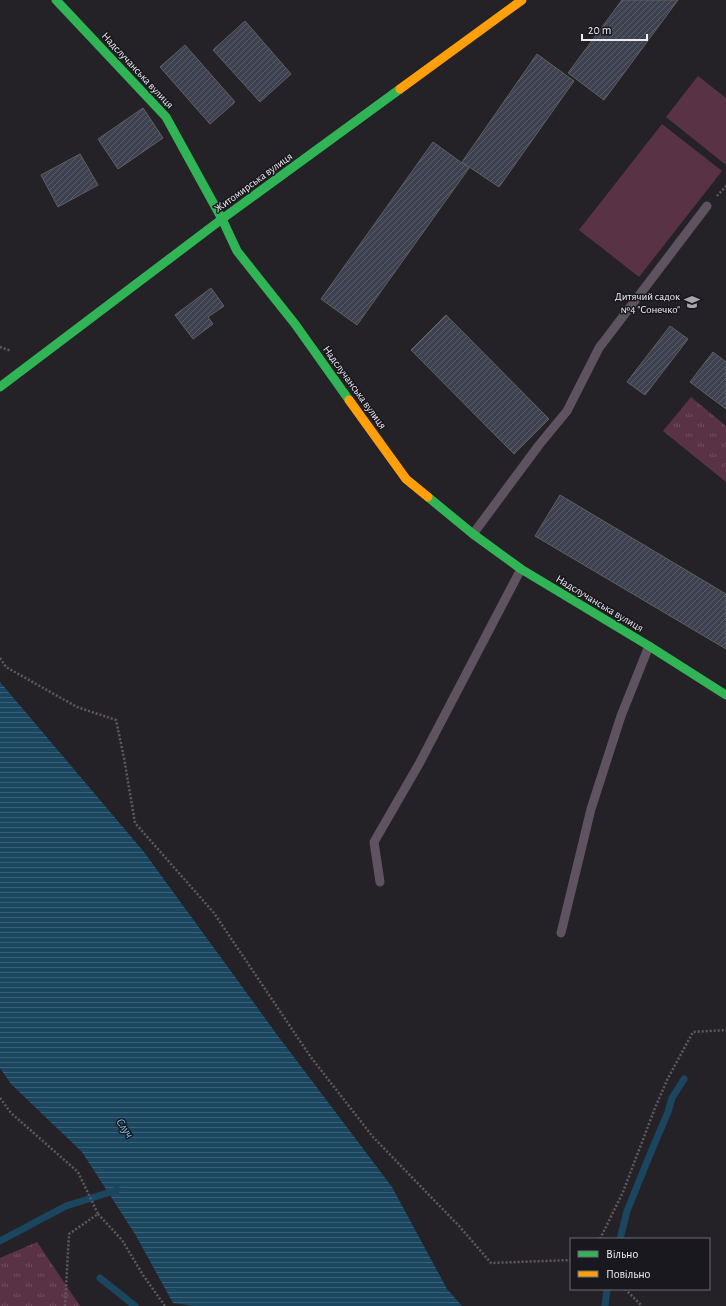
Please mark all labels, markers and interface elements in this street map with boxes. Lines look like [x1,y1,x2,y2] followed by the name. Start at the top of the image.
[582,16,647,42] scale bar
[588,24,611,36] text: 20 m
[100,30,176,111] street label: Надслучанська вулиця
[212,150,294,214] street label: Житомирська вулиця
[615,291,680,315] place label: Дитячий садок №4 "Сонечко"
[683,293,701,311] school or university icon: Дитячий садок №4 "Сонечко"
[321,344,388,431] street label: Надслучанська вулиця
[554,573,645,634] street label: Надслучанська вулиця
[114,1116,136,1140] water label: Случ
[570,1238,710,1290] legend
[606,1248,638,1260] text: Вільно
[606,1268,651,1280] text: Повільно

